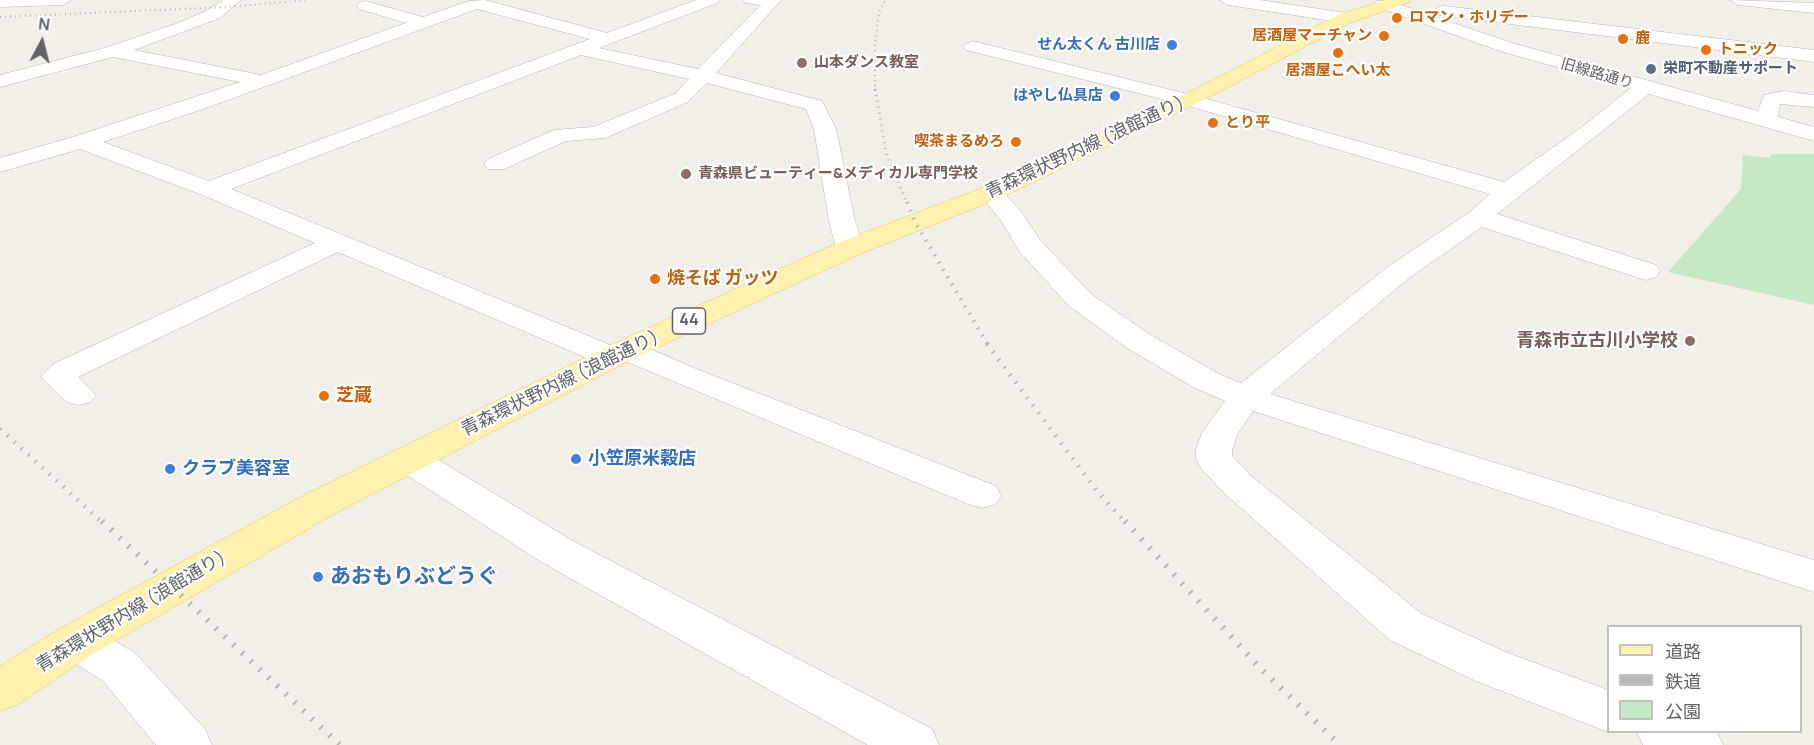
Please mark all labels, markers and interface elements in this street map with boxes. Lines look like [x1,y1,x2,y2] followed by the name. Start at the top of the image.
[1409,9,1529,27] place label: ロマン・ホリデー
[1390,11,1404,25] marker: ロマン・ホリデー
[12,12,72,72] north arrow
[37,13,51,36] text: N
[1252,27,1372,45] place label: 居酒屋マーチャン
[1377,29,1391,43] marker: 居酒屋マーチャン
[1635,30,1650,48] place label: 鹿
[1616,32,1630,46] marker: 鹿
[1037,36,1160,54] place label: せん太くん 古川店
[1165,38,1179,52] marker: せん太くん 古川店
[1718,41,1778,59] place label: トニック
[1699,43,1713,57] marker: トニック
[1331,46,1345,60] marker: 居酒屋こへい太
[814,54,919,72] place label: 山本ダンス教室
[1558,55,1636,93] street label: 旧線路通り
[795,56,809,70] marker: 山本ダンス教室
[1663,60,1798,78] place label: 栄町不動産サポート
[1286,62,1390,80] place label: 居酒屋こへい太
[1644,62,1658,76] marker: 栄町不動産サポート
[1013,87,1103,105] place label: はやし仏具店
[1108,89,1122,103] marker: はやし仏具店
[982,92,1188,204] street label: 青森環状野内線 (浪館通り)
[1225,114,1270,132] place label: とり平
[1206,116,1220,130] marker: とり平
[914,133,1004,151] place label: 喫茶まるめろ
[1009,135,1023,149] marker: 喫茶まるめろ
[698,165,978,183] place label: 青森県ビューティー&メディカル専門学校
[679,167,693,181] marker: 青森県ビューティー&メディカル専門学校
[667,268,779,290] place label: 焼そば ガッツ
[648,272,662,286] marker: 焼そば ガッツ
[672,308,706,334] road number: 44
[458,327,662,441] street label: 青森環状野内線 (浪館通り)
[1516,330,1678,352] place label: 青森市立古川小学校
[1683,334,1697,348] marker: 青森市立古川小学校
[336,385,372,407] place label: 芝蔵
[317,389,331,403] marker: 芝蔵
[588,448,696,470] place label: 小笠原米穀店
[569,452,583,466] marker: 小笠原米穀店
[182,458,290,480] place label: クラブ美容室
[163,462,177,476] marker: クラブ美容室
[32,547,230,677] street label: 青森環状野内線 (浪館通り)
[330,564,498,590] place label: あおもりぶどうぐ
[311,570,325,584] marker: あおもりぶどうぐ
[1607,625,1802,733] legend
[1665,639,1701,663] text: 道路
[1665,669,1701,693] text: 鉄道
[1665,699,1701,723] text: 公園

